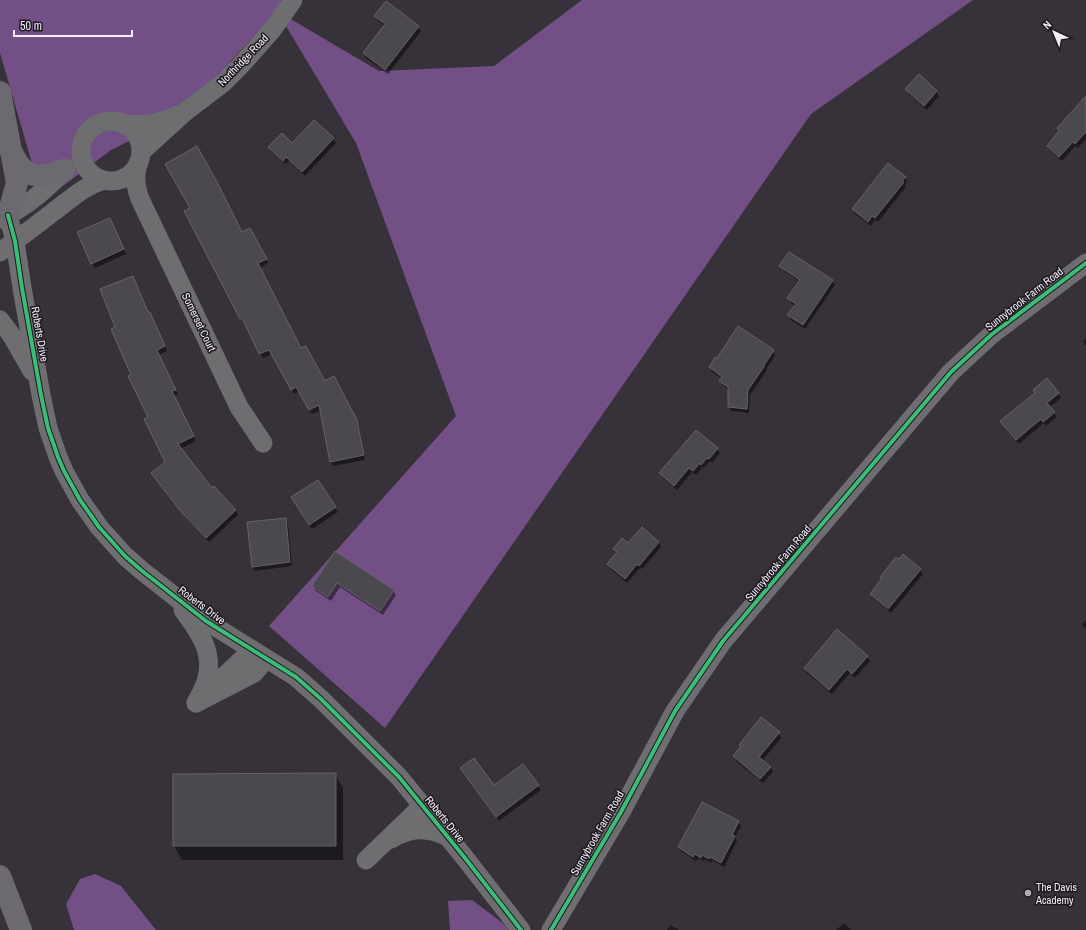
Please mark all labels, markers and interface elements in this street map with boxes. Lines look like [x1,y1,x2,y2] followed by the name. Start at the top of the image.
[14,12,132,38] scale bar
[1034,12,1074,52] north arrow
[20,18,42,34] text: 50 m
[1040,18,1054,32] text: N
[215,31,271,89] street label: Northridge Road
[982,264,1066,334] street label: Sunnybrook Farm Road
[179,291,219,354] street label: Somerset Court
[28,305,52,363] street label: Roberts Drive
[742,522,814,604] street label: Sunnybrook Farm Road
[176,583,228,627] street label: Roberts Drive
[567,788,627,878] street label: Sunnybrook Farm Road
[422,793,468,845] street label: Roberts Drive
[1035,880,1078,907] place label: The Davis Academy
[1023,888,1033,898] marker: The Davis Academy

